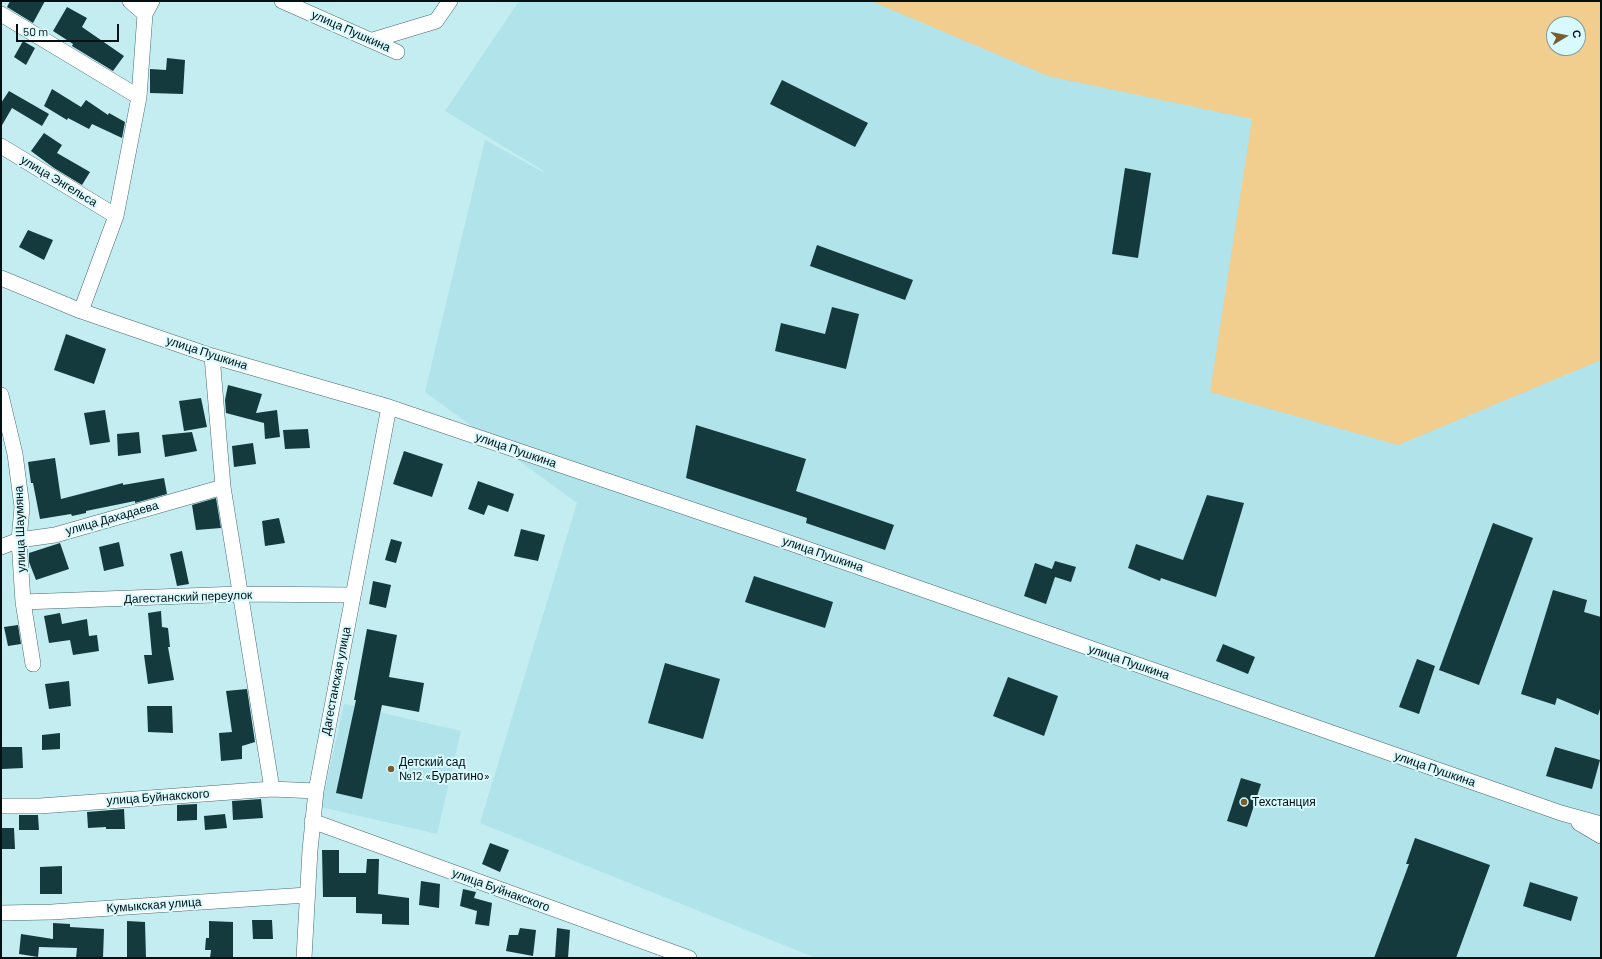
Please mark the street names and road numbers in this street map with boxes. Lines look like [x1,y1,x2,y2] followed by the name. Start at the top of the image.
[309,7,393,55] street label: улица Пушкина
[18,152,100,210] street label: улица Энгельса
[164,333,250,373] street label: улица Пушкина
[474,429,558,471] street label: улица Пушкина
[11,485,29,573] street label: улица Шаумяна
[64,498,160,538] street label: улица Дахадаева
[781,533,865,575] street label: улица Пушкина
[124,588,252,606] street label: Дагестанский переулок
[318,625,354,737] street label: Дагестанская улица
[1087,641,1171,683] street label: улица Пушкина
[1393,748,1477,790] street label: улица Пушкина
[106,786,210,808] street label: улица Буйнакского
[450,866,552,914] street label: улица Буйнакского
[106,894,202,916] street label: Кумыкская улица

